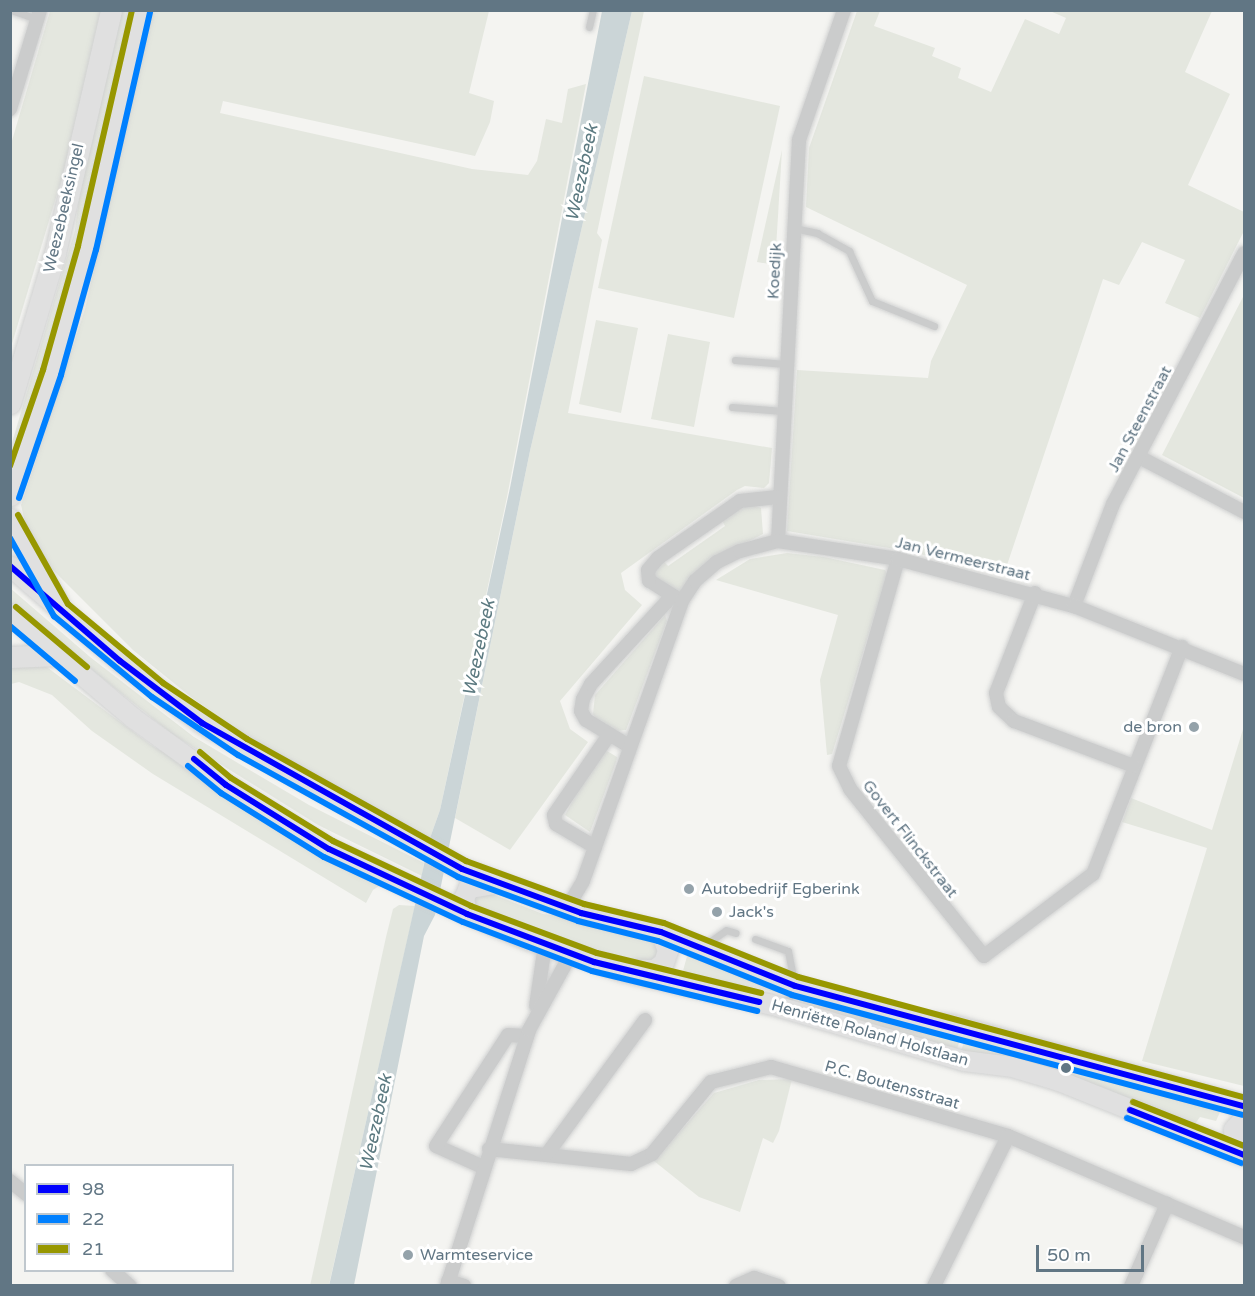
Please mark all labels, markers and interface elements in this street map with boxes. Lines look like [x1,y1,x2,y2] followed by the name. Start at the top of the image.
[561,123,603,223] water label: Weezebeek
[40,142,88,274] street label: Weezebeeksingel
[764,242,786,300] street label: Koedijk
[1104,363,1176,475] street label: Jan Steenstraat
[894,533,1032,585] street label: Jan Vermeerstraat
[458,598,500,698] water label: Weezebeek
[1123,717,1182,737] place label: de bron
[1187,720,1201,734] marker: de bron
[858,776,962,902] street label: Govert Flinckstraat
[701,879,860,899] place label: Autobedrijf Egberink
[682,882,696,896] marker: Autobedrijf Egberink
[729,902,774,922] place label: Jack's
[710,905,724,919] marker: Jack's
[769,996,971,1070] street label: Henriëtte Roland Holstlaan
[822,1057,962,1113] street label: P.C. Boutensstraat
[1060,1062,1072,1074] unlabelled marker
[355,1073,397,1173] water label: Weezebeek
[24,1164,234,1272] legend
[82,1178,105,1200] text: 98
[82,1208,105,1230] text: 22
[1039,1233,1147,1271] scale bar
[82,1238,105,1260] text: 21
[1047,1244,1091,1266] text: 50 m
[420,1245,533,1265] place label: Warmteservice
[401,1248,415,1262] marker: Warmteservice

